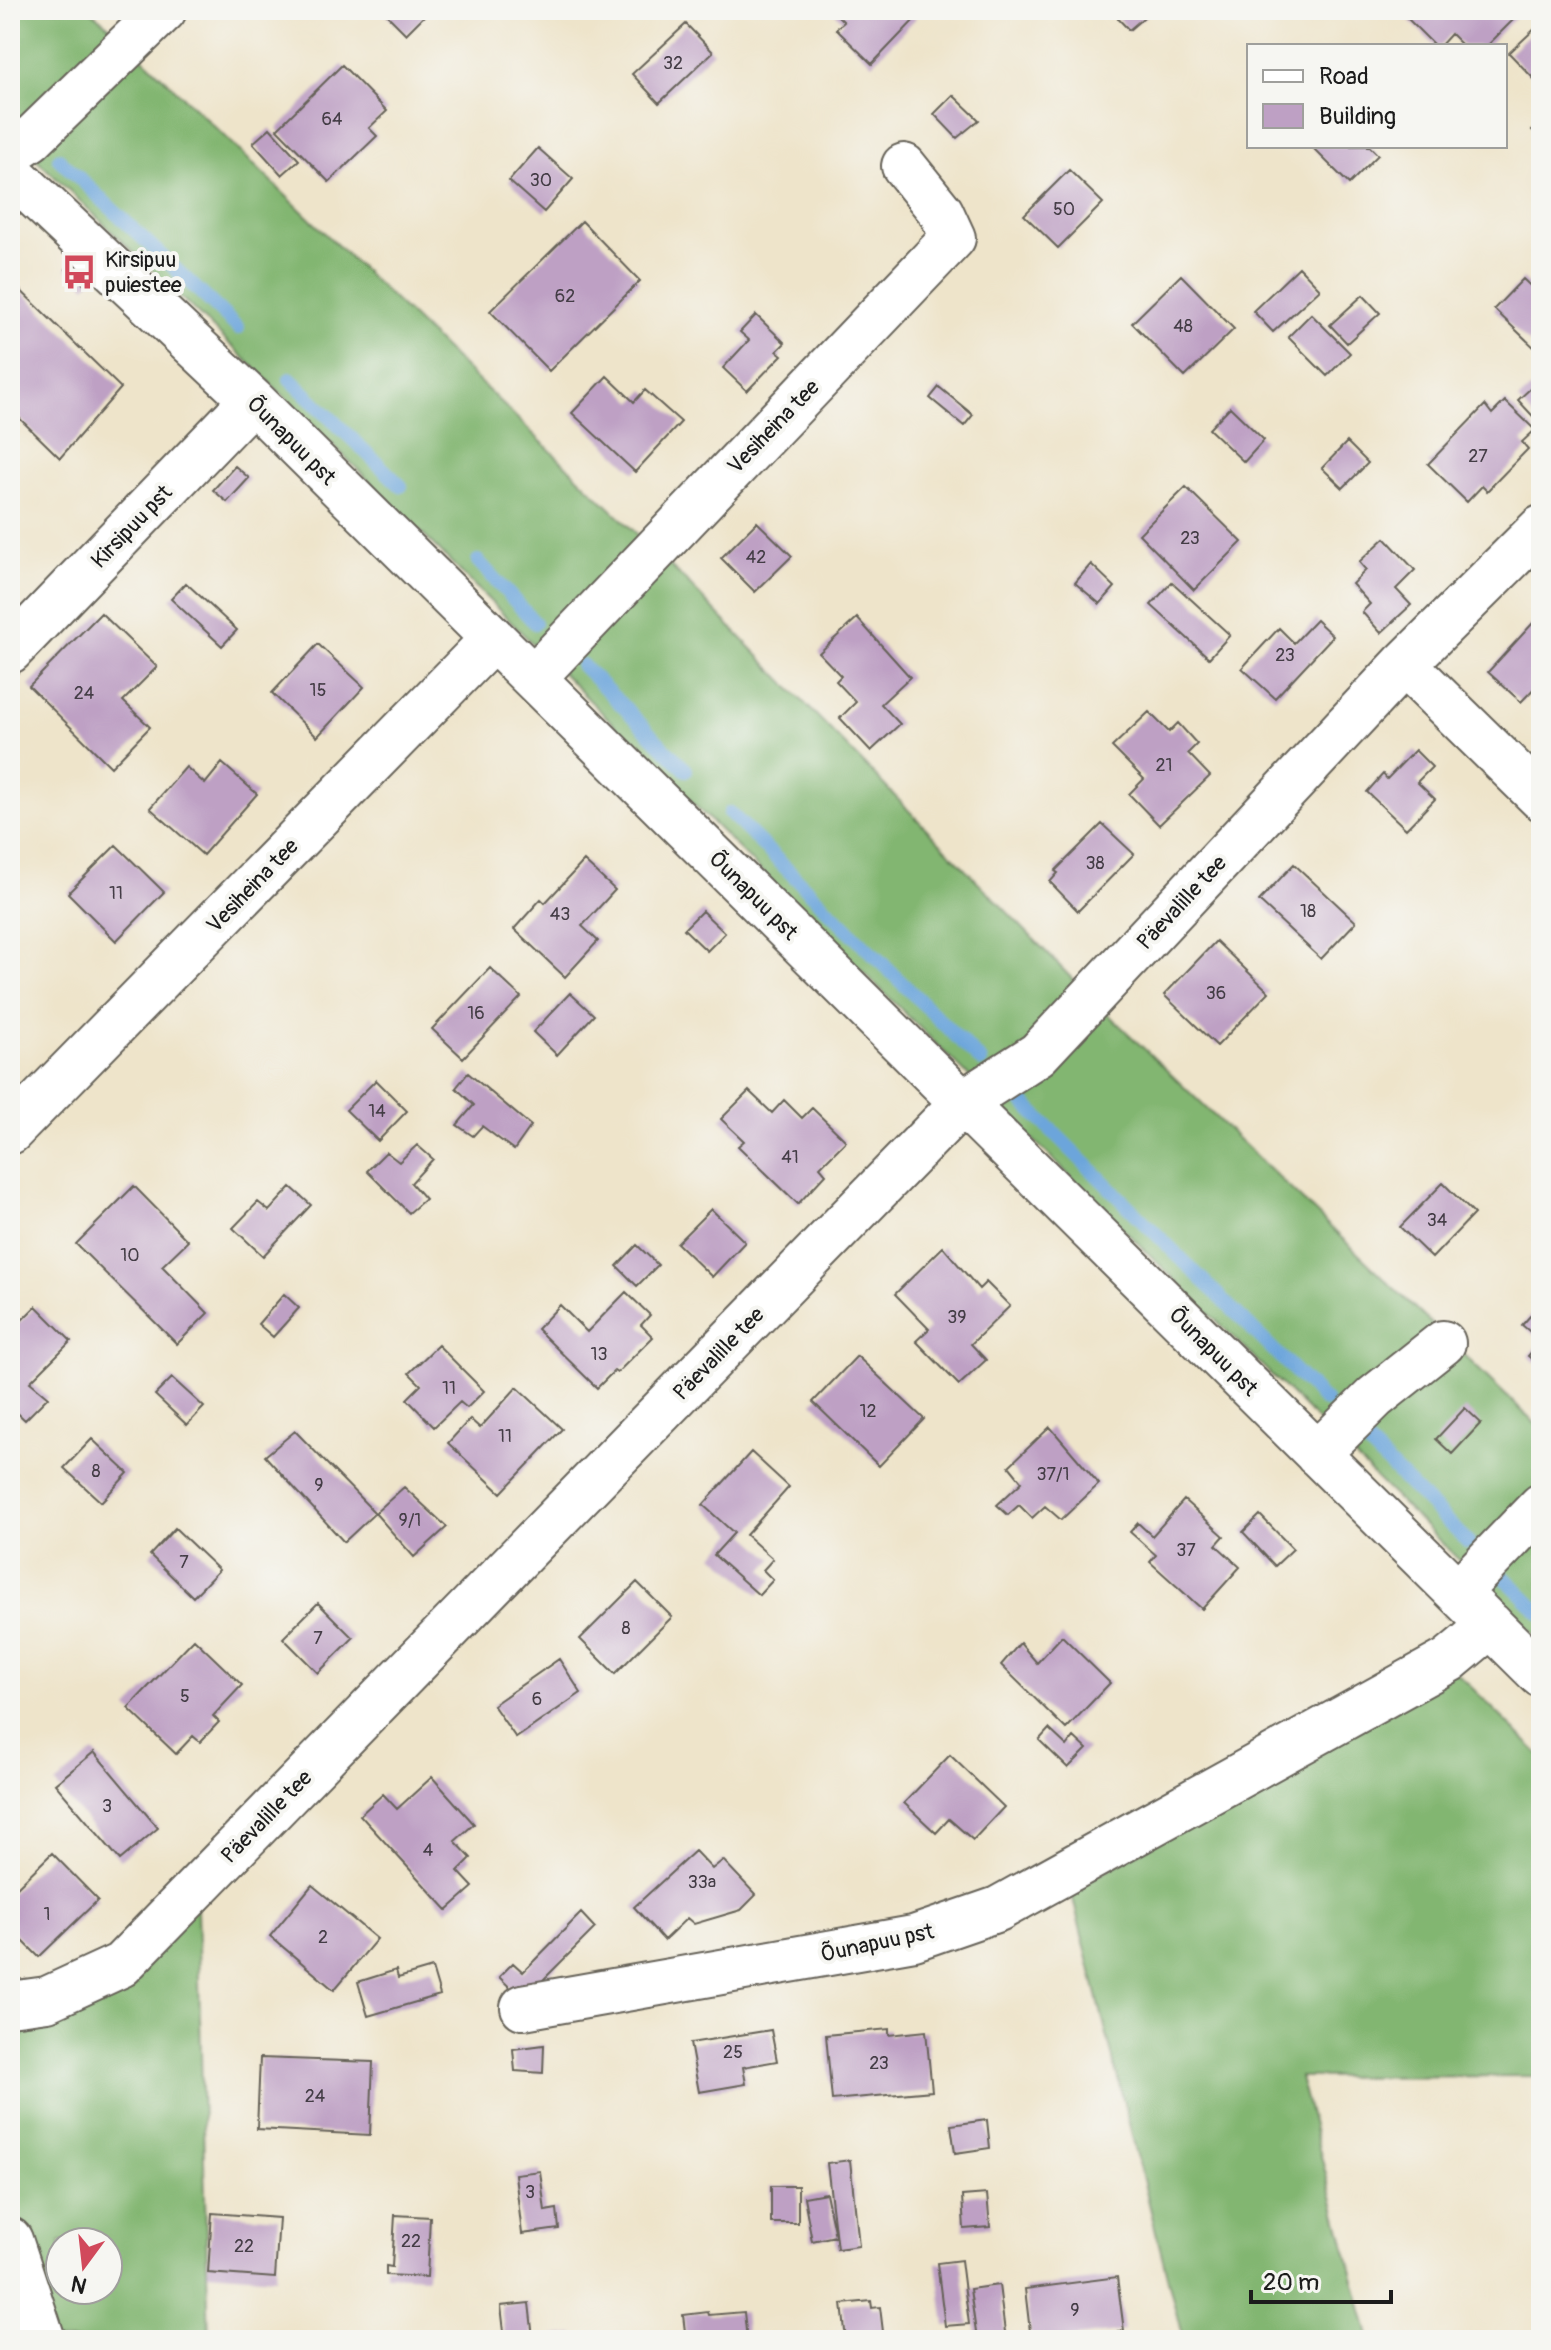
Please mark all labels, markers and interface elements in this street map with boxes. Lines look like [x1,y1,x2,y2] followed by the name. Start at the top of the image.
[1247,44,1507,148] legend
[663,52,683,75] house number: 32
[1319,62,1369,91] text: Road
[1319,102,1396,131] text: Building
[322,108,343,131] house number: 64
[530,169,552,192] house number: 30
[1053,198,1075,221] house number: 50
[105,246,182,299] place label: Kirsipuu puiestee
[60,253,98,291] bus stop icon: Kirsipuu puiestee
[555,285,575,308] house number: 62
[1173,315,1193,338] house number: 48
[722,373,826,480] street label: Vesiheina tee
[241,390,342,491] street label: Õunapuu pst
[1468,445,1488,468] house number: 27
[85,479,178,574] street label: Kirsipuu pst
[1180,527,1200,550] house number: 23
[746,546,766,569] house number: 42
[1275,644,1295,667] house number: 23
[310,679,326,702] house number: 15
[74,682,95,705] house number: 24
[1155,754,1173,777] house number: 21
[201,832,305,939] street label: Vesiheina tee
[703,845,804,946] street label: Õunapuu pst
[1131,849,1233,956] street label: Päevalille tee
[1085,852,1105,875] house number: 38
[109,882,123,905] house number: 11
[1300,900,1316,923] house number: 18
[550,903,570,926] house number: 43
[1206,982,1226,1005] house number: 36
[467,1002,485,1025] house number: 16
[368,1100,386,1123] house number: 14
[781,1146,799,1169] house number: 41
[1427,1209,1448,1232] house number: 34
[120,1244,140,1267] house number: 10
[667,1301,770,1406] street label: Päevalille tee
[1163,1301,1264,1402] street label: Õunapuu pst
[947,1306,967,1329] house number: 39
[590,1343,608,1366] house number: 13
[442,1377,456,1400] house number: 11
[859,1400,877,1423] house number: 12
[498,1425,512,1448] house number: 11
[91,1460,101,1483] house number: 8
[1036,1463,1070,1486] house number: 37/1
[314,1474,324,1497] house number: 9
[399,1509,421,1532] house number: 9/1
[1176,1539,1196,1562] house number: 37
[179,1551,189,1574] house number: 7
[621,1617,631,1640] house number: 8
[313,1627,323,1650] house number: 7
[180,1685,190,1708] house number: 5
[532,1688,542,1711] house number: 6
[215,1764,318,1869] street label: Päevalille tee
[102,1795,112,1818] house number: 3
[423,1839,434,1862] house number: 4
[688,1871,716,1894] house number: 33a
[43,1903,51,1926] house number: 1
[818,1917,936,1969] street label: Õunapuu pst
[318,1926,328,1949] house number: 2
[723,2041,743,2064] house number: 25
[869,2052,889,2075] house number: 23
[305,2085,326,2108] house number: 24
[525,2181,535,2204] house number: 3
[44,2226,124,2306] north arrow
[401,2230,421,2253] house number: 22
[234,2235,254,2258] house number: 22
[1251,2254,1391,2304] scale bar
[1263,2268,1319,2297] text: 20 m
[68,2269,90,2300] text: N
[1070,2299,1080,2322] house number: 9

